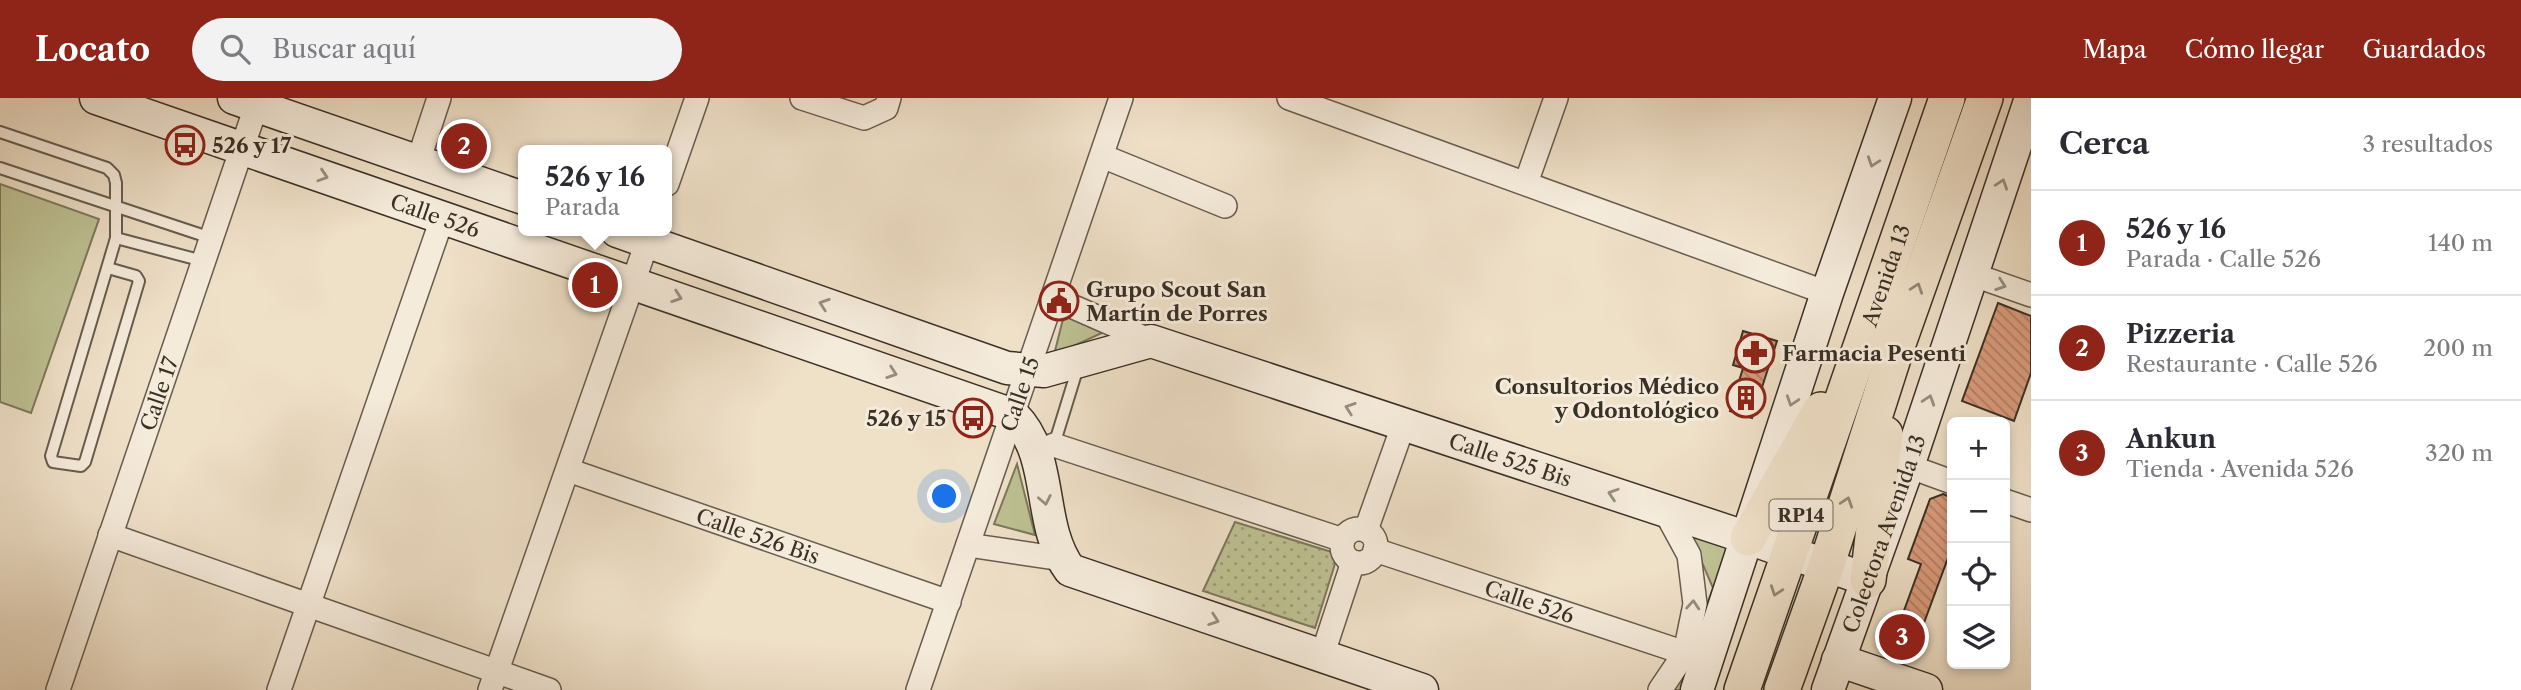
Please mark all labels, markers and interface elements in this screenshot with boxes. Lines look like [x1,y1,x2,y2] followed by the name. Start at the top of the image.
[192,18,682,81] search box
[35,29,150,70] text: Locato
[216,30,254,68] icon: search
[272,33,416,65] text: Buscar aquí
[2082,35,2147,64] text: Mapa
[2185,35,2324,64] text: Cómo llegar
[2362,35,2486,64] text: Guardados
[441,120,487,172] pin: 2
[164,124,206,166] bus stop icon: 526 y 17
[2059,125,2149,162] text: Cerca
[2363,130,2493,158] text: 3 resultados
[212,133,291,158] place label: 526 y 17
[518,145,672,236] popup
[1867,156,1881,168] one-way arrow
[545,161,645,193] text: 526 y 16
[316,168,329,182] one-way arrow
[1994,178,2008,191] one-way arrow
[387,188,483,242] street label: Calle 526
[545,193,620,221] text: Parada
[2126,213,2226,245] text: 526 y 16
[1856,221,1915,330] street label: Avenida 13
[2077,229,2087,257] text: 1
[2428,229,2493,257] text: 140 m
[2126,245,2321,273] text: Parada · Calle 526
[572,259,618,311] pin: 1
[1994,276,2006,291] one-way arrow
[1086,277,1268,326] place label: Grupo Scout San Martín de Porres
[1038,280,1080,322] public building icon: Grupo Scout San Martín de Porres
[1909,283,1923,295] one-way arrow
[671,289,683,303] one-way arrow
[819,298,831,312] one-way arrow
[2126,318,2235,350] text: Pizzeria
[1734,332,1776,374] pharmacy icon: Farmacia Pesenti
[2075,334,2089,362] text: 2
[2423,334,2493,362] text: 200 m
[1782,341,1967,366] place label: Farmacia Pesenti
[2126,350,2377,378] text: Restaurante · Calle 526
[135,353,183,434] street label: Calle 17
[995,353,1044,435] street label: Calle 15
[885,365,897,379] one-way arrow
[1495,374,1719,423] place label: Consultorios Médico y Odontológico
[1725,377,1767,419] building icon: Consultorios Médico y Odontológico
[1921,394,1936,406] one-way arrow
[1785,395,1800,407] one-way arrow
[952,397,994,439] bus stop icon: 526 y 15
[1344,402,1356,416] one-way arrow
[866,406,946,431] place label: 526 y 15
[1947,417,2010,669] map controls
[1947,417,2010,480] button: +
[2126,423,2216,455] text: Ankun
[1446,428,1575,491] street label: Calle 525 Bis
[1837,431,1929,637] street label: Colectora Avenida 13
[2076,439,2089,467] text: 3
[2425,439,2493,467] text: 320 m
[2126,455,2354,483] text: Tienda · Avenida 526
[927,479,961,513] your location
[1947,480,2010,543] button: −
[1607,488,1619,502] one-way arrow
[1037,494,1052,506] one-way arrow
[1839,496,1853,508] one-way arrow
[1770,500,1832,530] road number: RP14
[693,503,823,569] street label: Calle 526 Bis
[1947,543,2010,606] button: locate
[1482,575,1578,628] street label: Calle 526
[1770,584,1784,596] one-way arrow
[1685,600,1700,611] one-way arrow
[1947,606,2010,669] button: layers
[1879,611,1925,663] pin: 3
[1207,612,1219,626] one-way arrow

